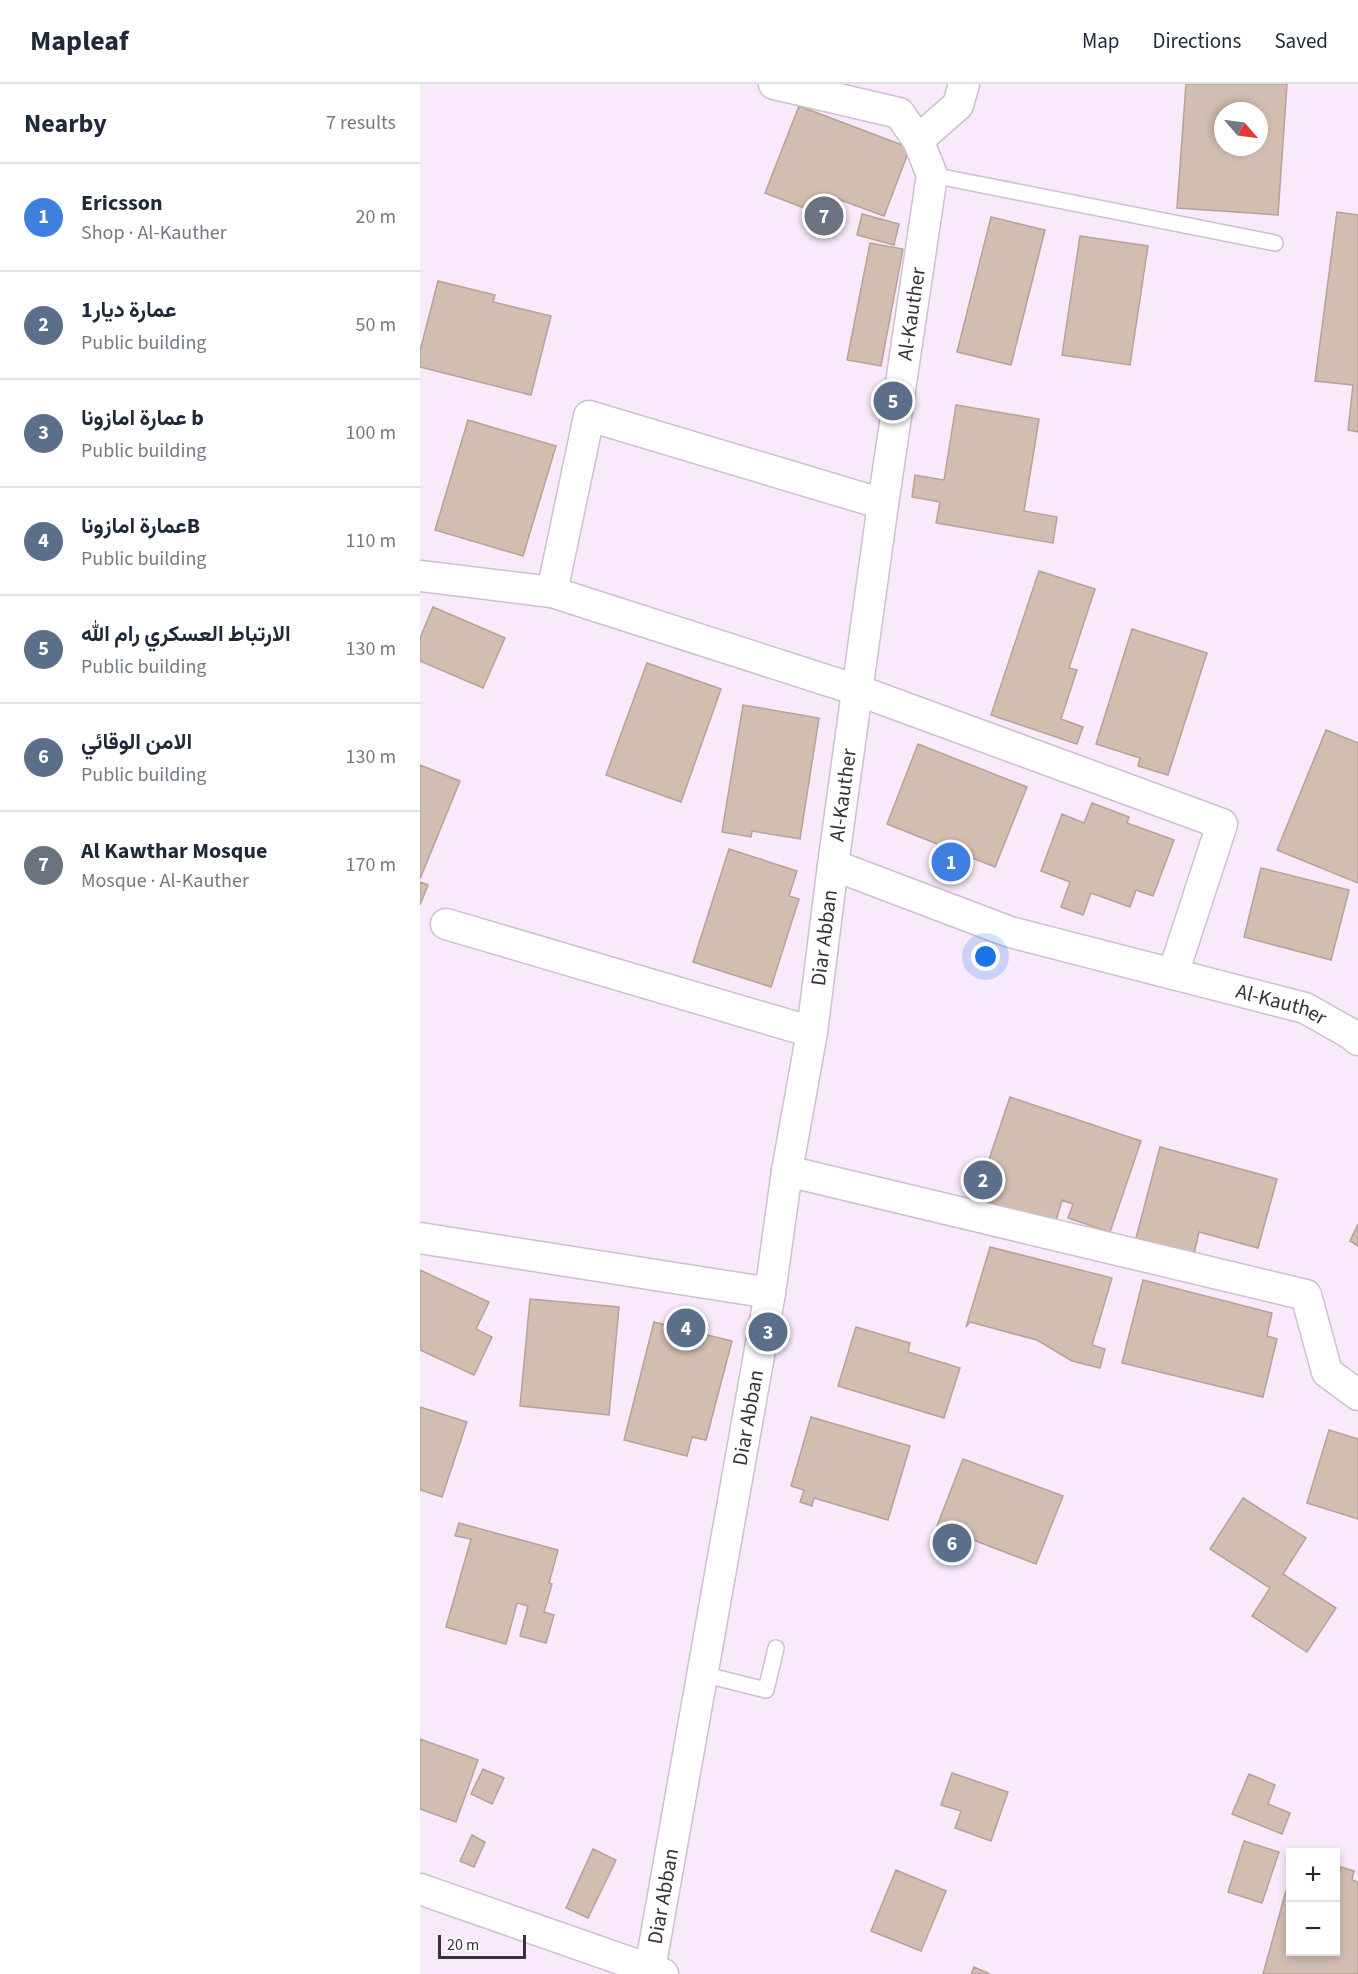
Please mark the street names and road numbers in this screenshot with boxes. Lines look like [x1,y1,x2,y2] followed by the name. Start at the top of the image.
[890,265,933,362] street label: Al-Kauther
[821,746,864,843] street label: Al-Kauther
[803,888,845,988] street label: Diar Abban
[1233,976,1333,1033] street label: Al-Kauther
[725,1367,771,1468] street label: Diar Abban
[640,1846,686,1946] street label: Diar Abban

